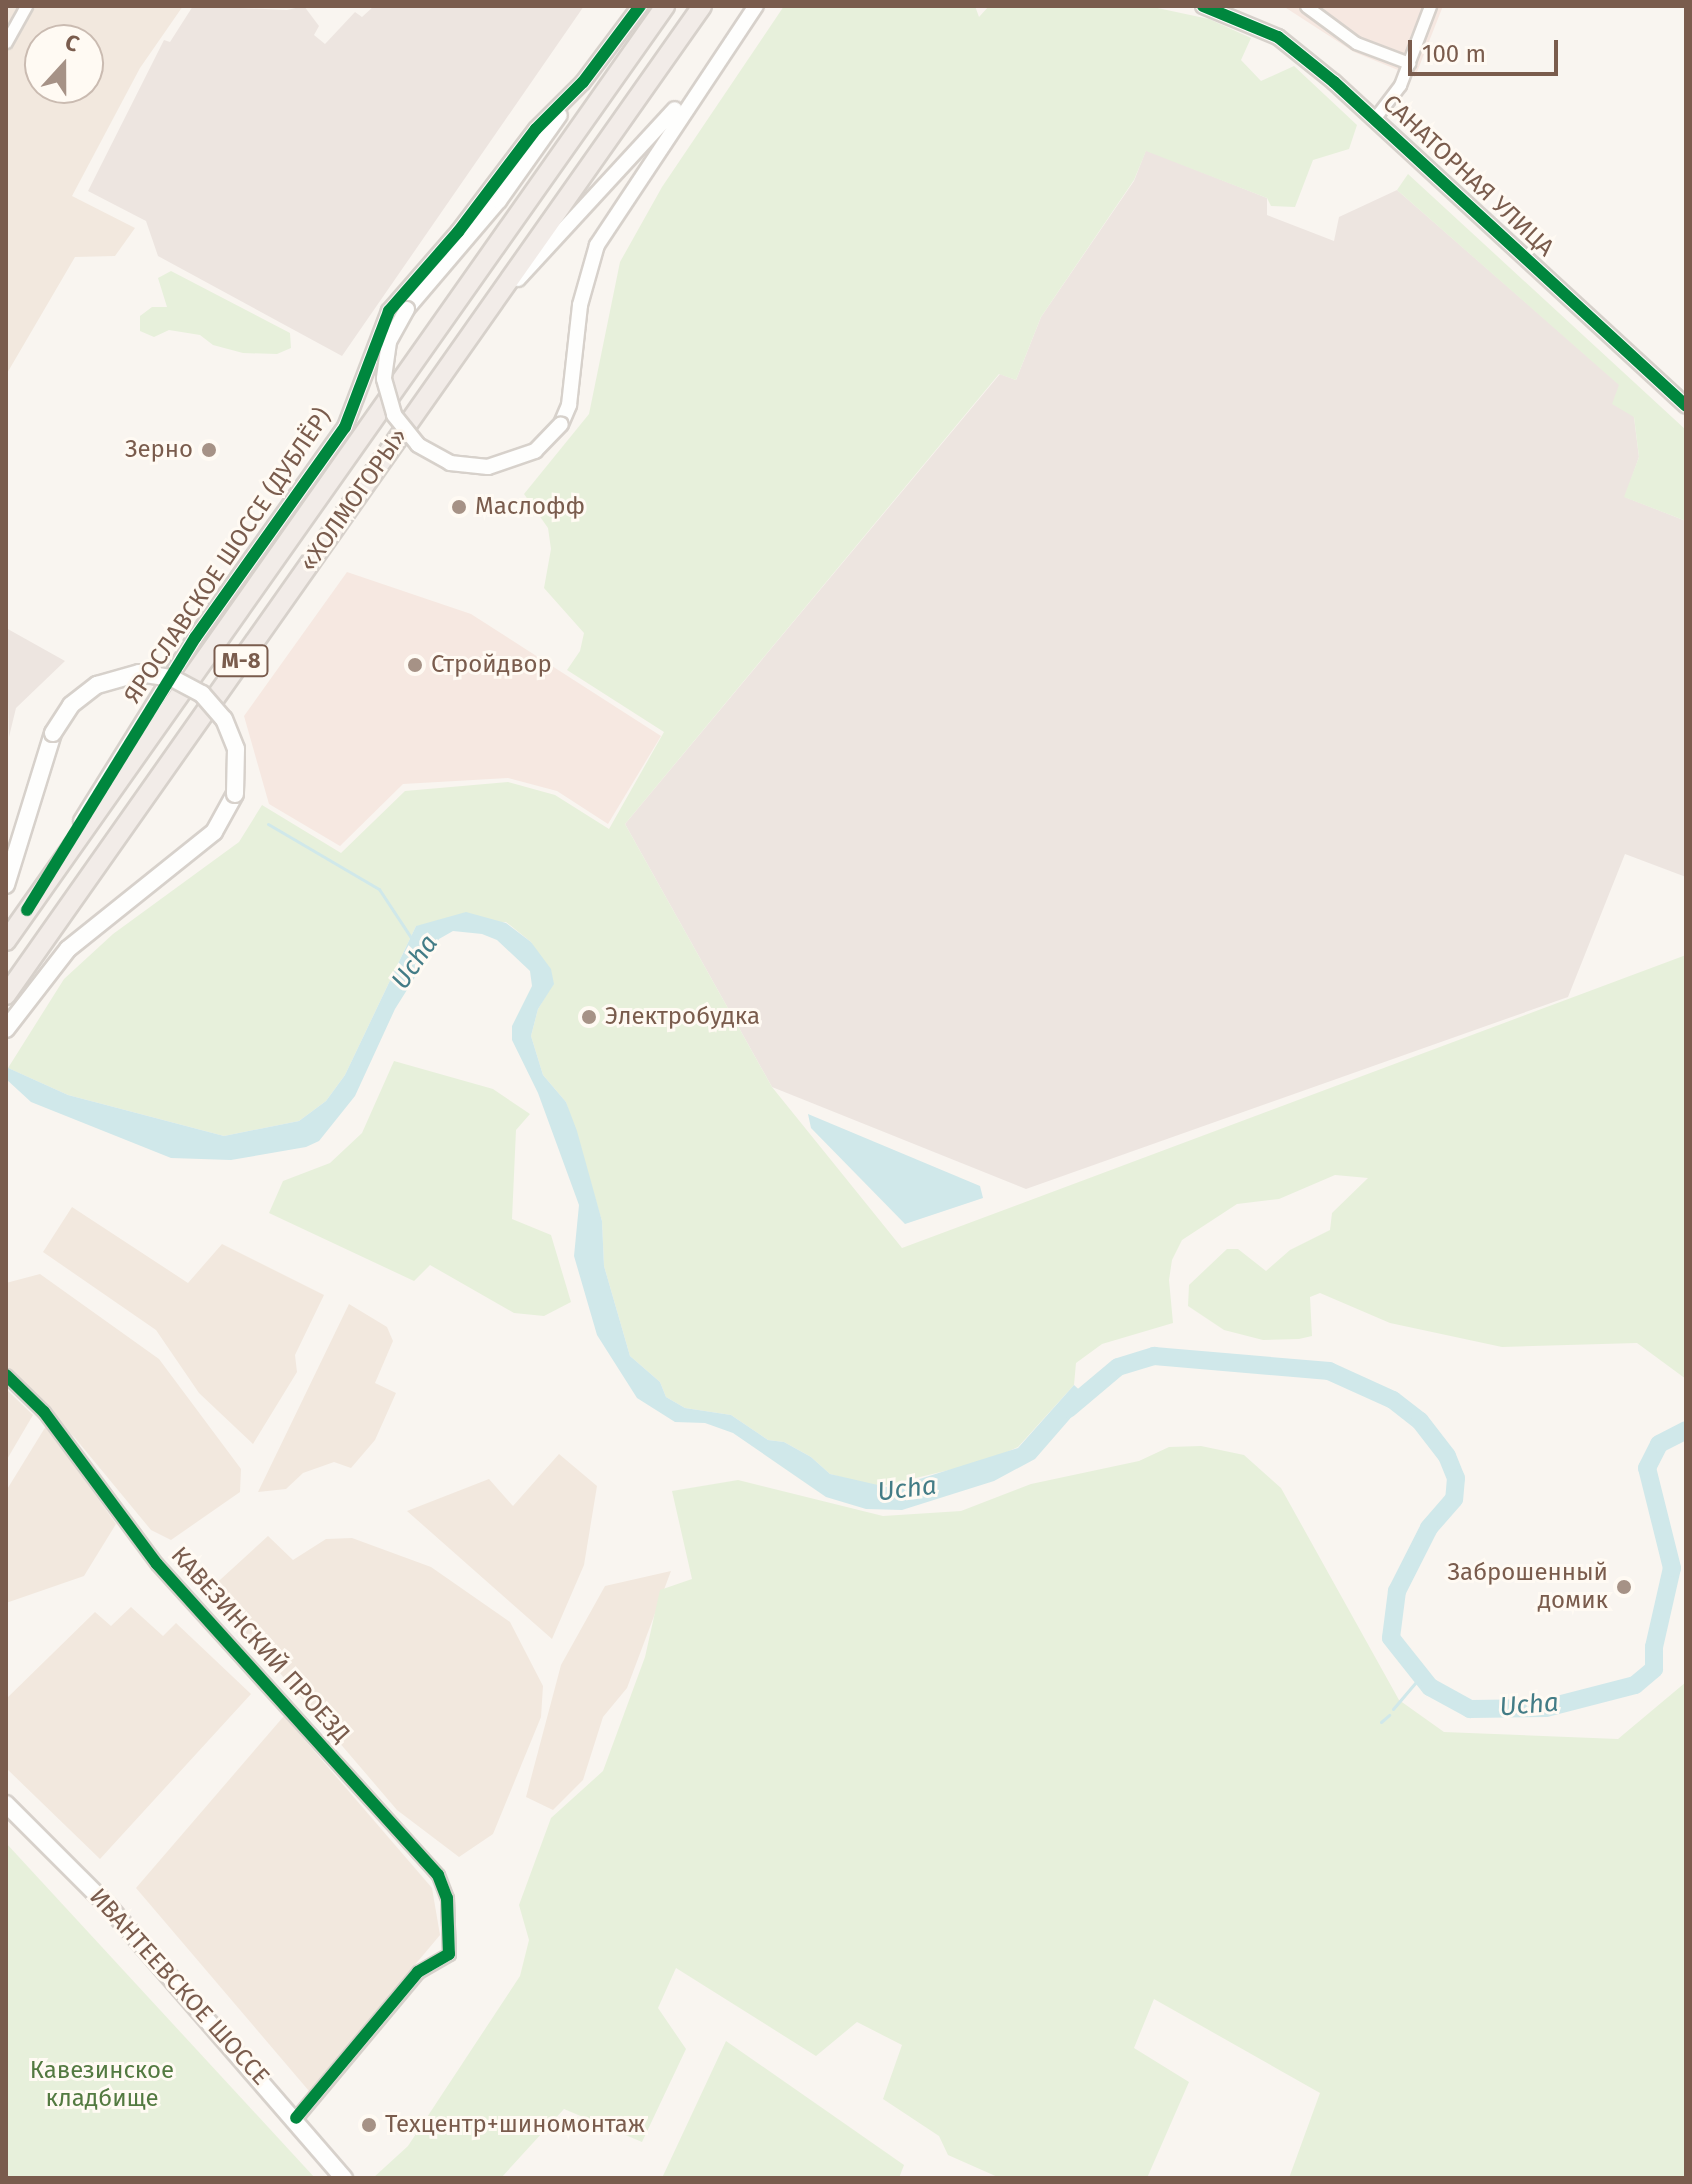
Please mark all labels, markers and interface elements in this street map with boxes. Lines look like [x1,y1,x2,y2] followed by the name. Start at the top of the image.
[24,24,104,104] north arrow
[1412,24,1562,74] scale bar
[61,28,83,58] text: С
[1422,40,1486,68] text: 100 m
[1376,89,1560,263] street label: САНАТОРНАЯ УЛИЦА
[118,403,338,709] street label: ЯРОСЛАВСКОЕ ШОССЕ (ДУБЛЁР)
[294,423,414,577] street label: «ХОЛМОГОРЫ»
[125,436,193,464] place label: Зерно
[200,441,218,459] marker: Зерно
[475,493,585,521] place label: Маслофф
[450,498,468,516] marker: Маслофф
[213,643,269,679] road number: М-8
[431,651,552,679] place label: Стройдвор
[406,656,424,674] marker: Стройдвор
[385,929,445,995] water label: Ucha
[605,1003,760,1031] place label: Электробудка
[580,1008,598,1026] marker: Электробудка
[876,1470,938,1508] water label: Ucha
[165,1541,355,1749] street label: КАВЕЗИНСКИЙ ПРОЕЗД
[1448,1559,1608,1615] place label: Заброшенный домик
[1615,1578,1633,1596] marker: Заброшенный домик
[1498,1687,1560,1723] water label: Ucha
[83,1883,275,2091] street label: ИВАНТЕЕВСКОЕ ШОССЕ
[30,2057,174,2113] park label: Кавезинское кладбище
[385,2111,645,2139] place label: Техцентр+шиномонтаж
[360,2116,378,2134] marker: Техцентр+шиномонтаж

